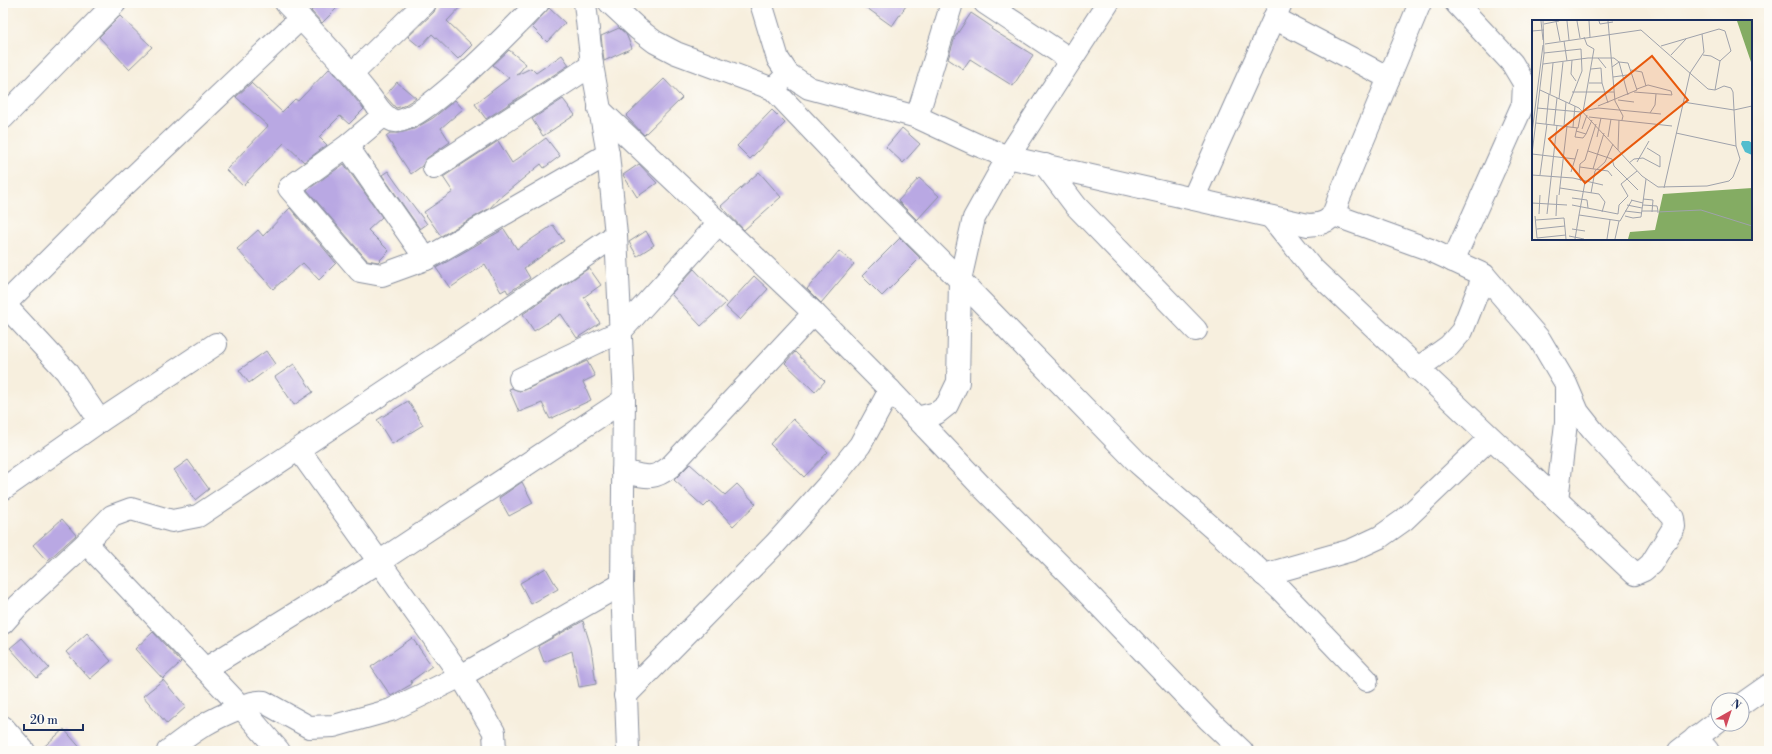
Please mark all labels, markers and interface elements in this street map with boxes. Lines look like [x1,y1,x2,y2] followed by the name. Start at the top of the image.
[1532,20,1752,240] inset map
[1710,692,1750,732] north arrow
[1728,697,1744,713] text: N
[24,706,83,732] scale bar
[30,713,58,728] text: 20 m

